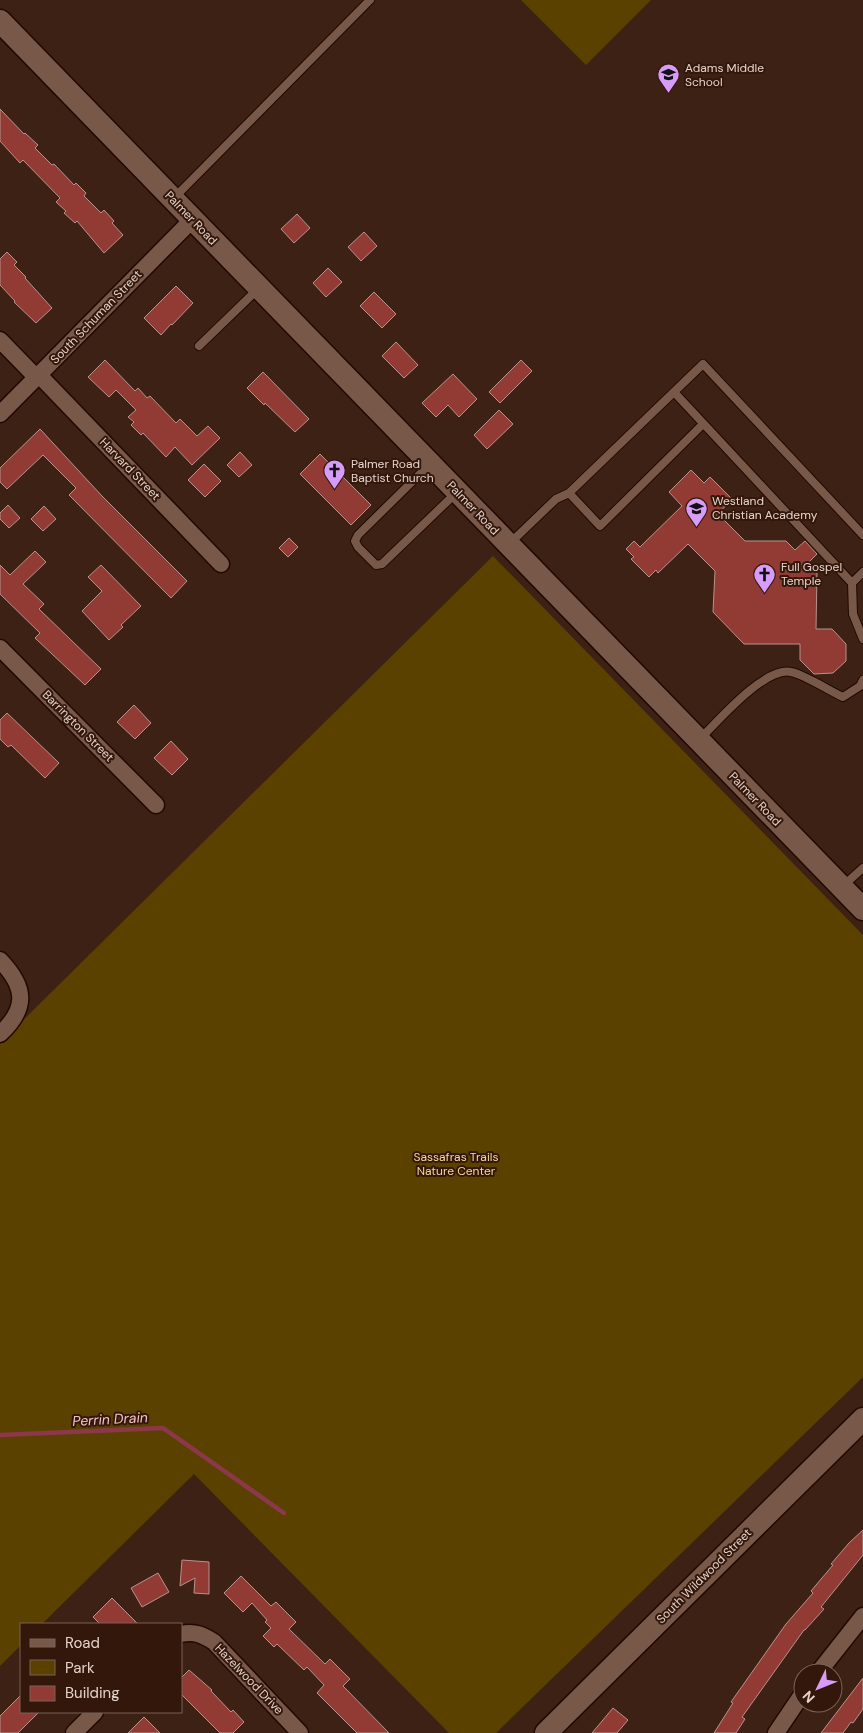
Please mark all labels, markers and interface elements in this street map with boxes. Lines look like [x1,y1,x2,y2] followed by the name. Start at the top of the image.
[685,60,764,90] place label: Adams Middle School
[657,63,681,94] school or university icon: Adams Middle School
[161,188,221,248] street label: Palmer Road
[47,266,145,367] street label: South Schuman Street
[96,434,164,504] street label: Harvard Street
[351,456,434,486] place label: Palmer Road Baptist Church
[323,459,347,490] church icon: Palmer Road Baptist Church
[443,478,503,538] street label: Palmer Road
[712,493,818,523] place label: Westland Christian Academy
[684,496,708,527] school or university icon: Westland Christian Academy
[781,559,842,589] place label: Full Gospel Temple
[753,562,777,593] church icon: Full Gospel Temple
[39,687,117,765] street label: Barrington Street
[725,769,785,829] street label: Palmer Road
[414,1149,498,1179] park label: Sassafras Trails Nature Center
[72,1408,148,1430] water label: Perrin Drain
[653,1525,755,1627] street label: South Wildwood Street
[20,1623,182,1713] legend
[65,1633,100,1653] text: Road
[211,1640,287,1718] street label: Hazelwood Drive
[65,1658,95,1678] text: Park
[793,1663,843,1713] north arrow
[65,1683,120,1703] text: Building
[798,1687,819,1707] text: N

